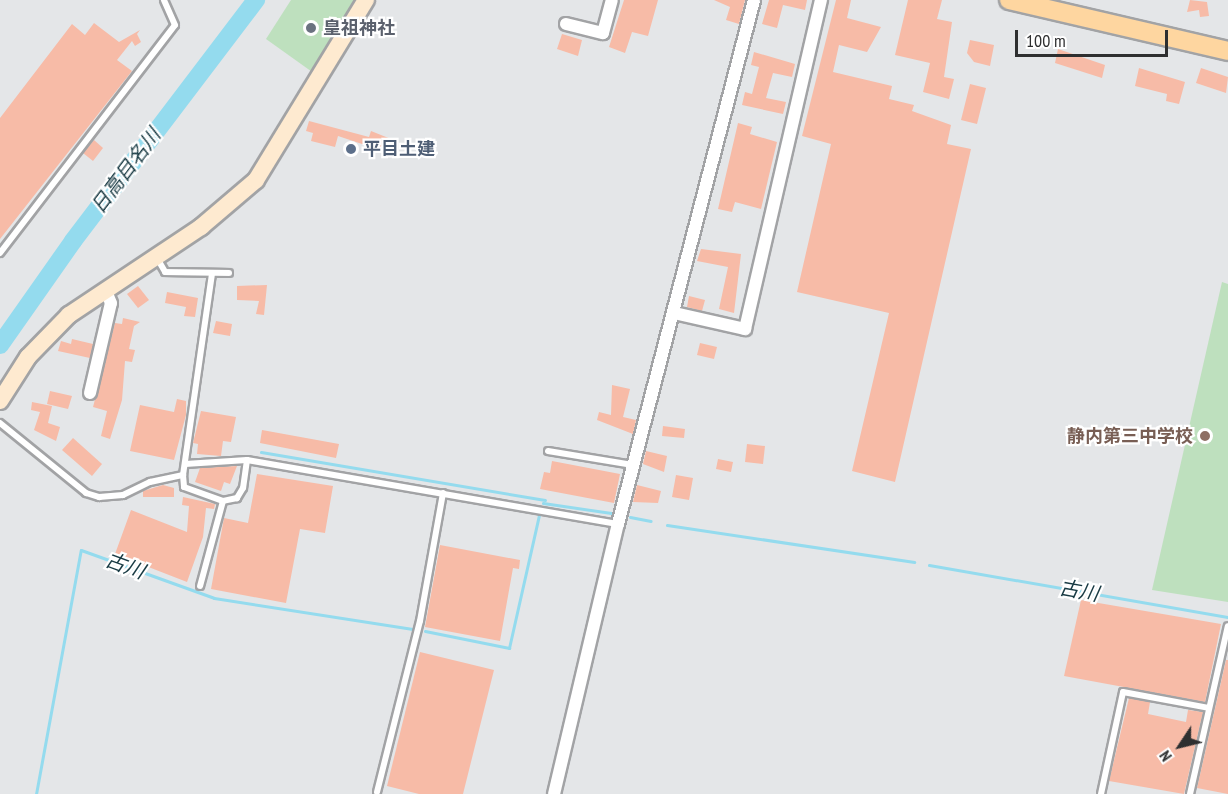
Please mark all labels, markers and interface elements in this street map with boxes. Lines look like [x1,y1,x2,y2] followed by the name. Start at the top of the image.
[323,17,395,39] place label: 皇祖神社
[1018,18,1171,56] scale bar
[304,21,318,35] marker: 皇祖神社
[1026,29,1066,52] text: 100 m
[86,124,166,218] water label: 日高目名川
[363,138,435,160] place label: 平目土建
[344,142,358,156] marker: 平目土建
[1067,425,1193,447] place label: 静内第三中学校
[1198,429,1212,443] marker: 静内第三中学校
[102,548,148,584] water label: 古川
[1057,576,1101,606] water label: 古川
[1150,716,1210,776] north arrow
[1155,747,1176,766] text: N

